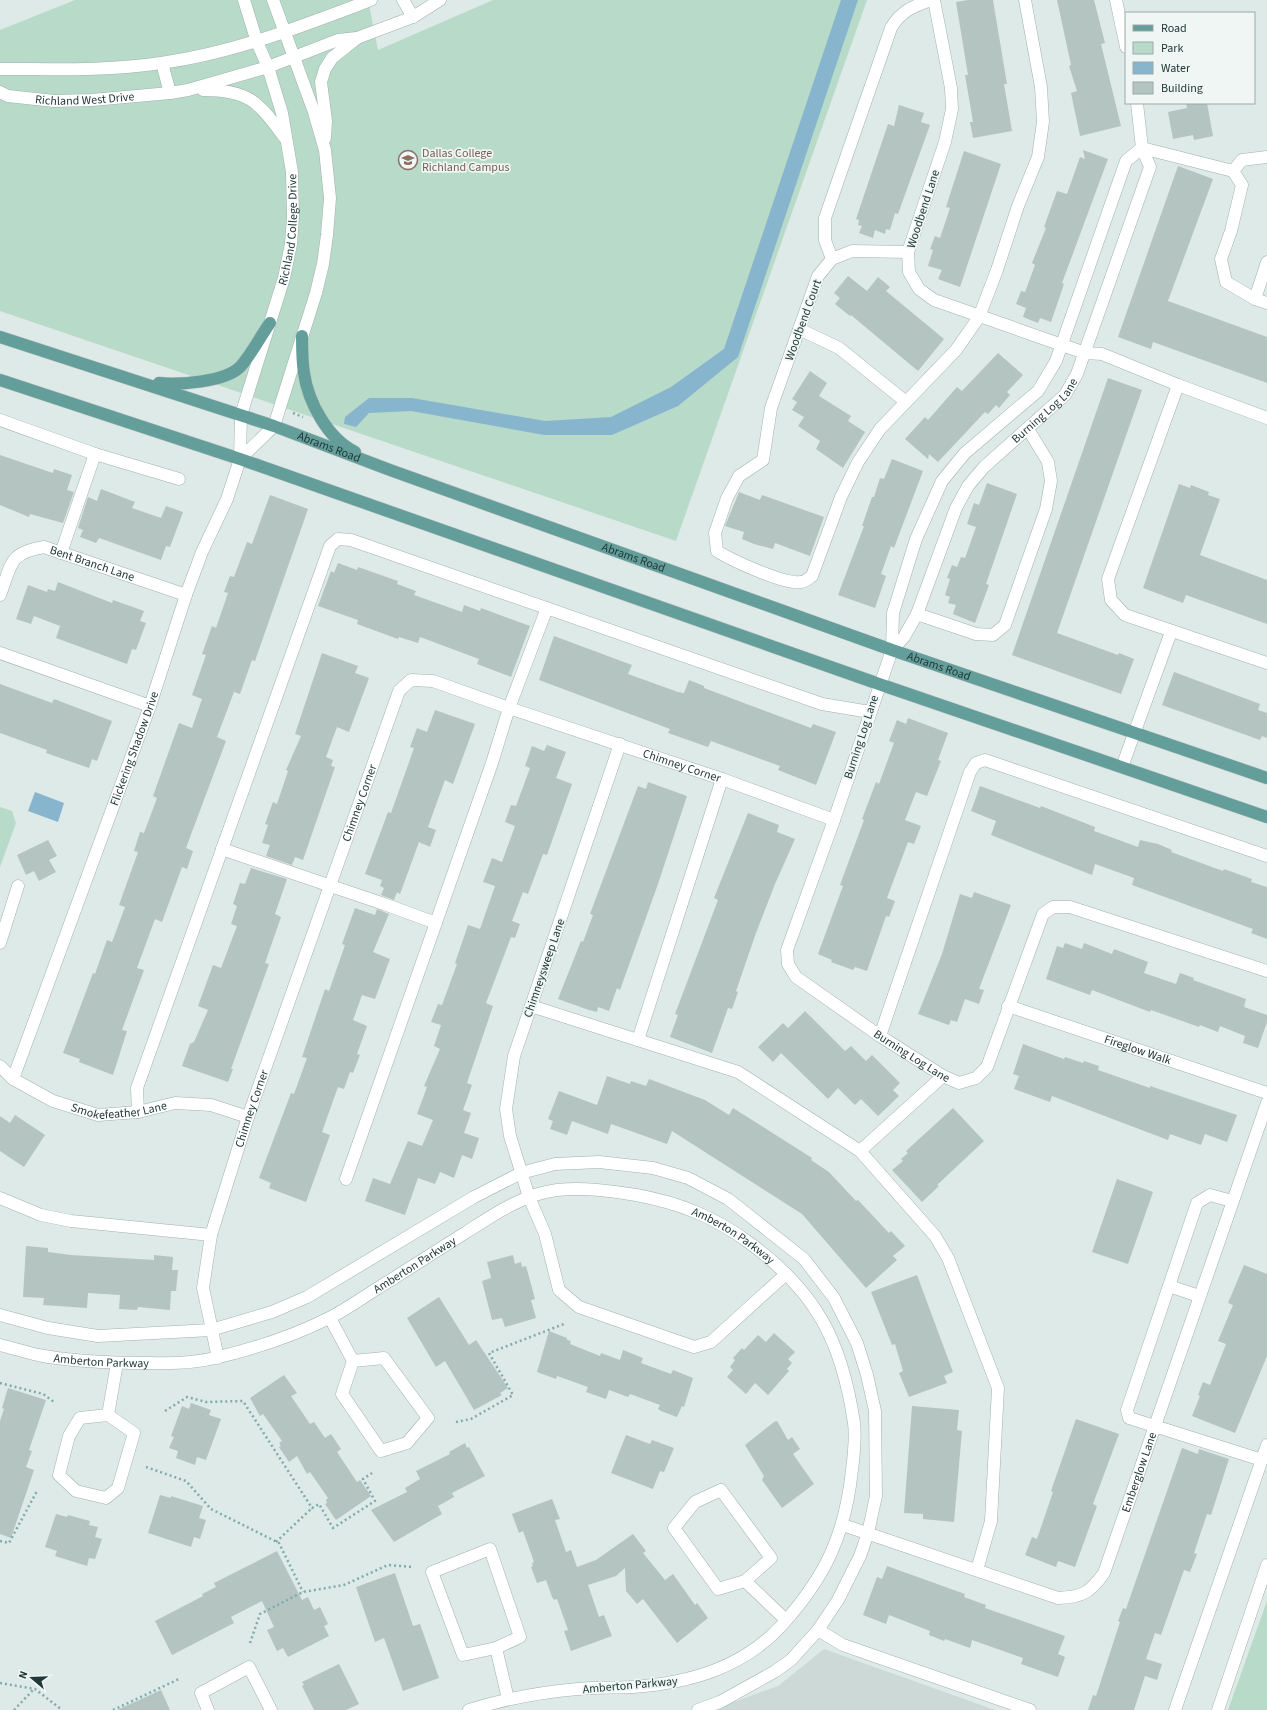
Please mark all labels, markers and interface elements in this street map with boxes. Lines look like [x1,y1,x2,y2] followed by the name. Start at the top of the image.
[1125,12,1255,104] legend
[1161,20,1187,37] text: Road
[1161,40,1183,57] text: Park
[1161,60,1191,77] text: Water
[1161,80,1203,97] text: Building
[34,88,135,110] street label: Richland West Drive
[422,145,510,176] place label: Dallas College Richland Campus
[397,149,419,171] school or university icon: Dallas College Richland Campus
[903,168,944,251] street label: Woodbend Lane
[274,174,302,288] street label: Richland College Drive
[781,277,826,363] street label: Woodbend Court
[1008,375,1082,448] street label: Burning Log Lane
[295,428,363,467] street label: Abrams Road
[599,539,668,577] street label: Abrams Road
[47,542,137,586] street label: Bent Branch Lane
[905,648,973,685] street label: Abrams Road
[106,689,163,808] street label: Flickering Shadow Drive
[840,693,883,781] street label: Burning Log Lane
[641,745,724,787] street label: Chimney Corner
[338,761,382,844] street label: Chimney Corner
[520,916,569,1020] street label: Chimneysweep Lane
[870,1026,952,1087] street label: Burning Log Lane
[1102,1031,1174,1069] street label: Fireglow Walk
[231,1067,273,1150] street label: Chimney Corner
[69,1097,169,1124] street label: Smokefeather Lane
[689,1203,778,1269] street label: Amberton Parkway
[370,1232,460,1298] street label: Amberton Parkway
[53,1350,149,1372] street label: Amberton Parkway
[1118,1430,1161,1515] street label: Emberglow Lane
[12,1658,52,1698] north arrow
[15,1669,31,1681] text: N
[582,1673,679,1698] street label: Amberton Parkway

